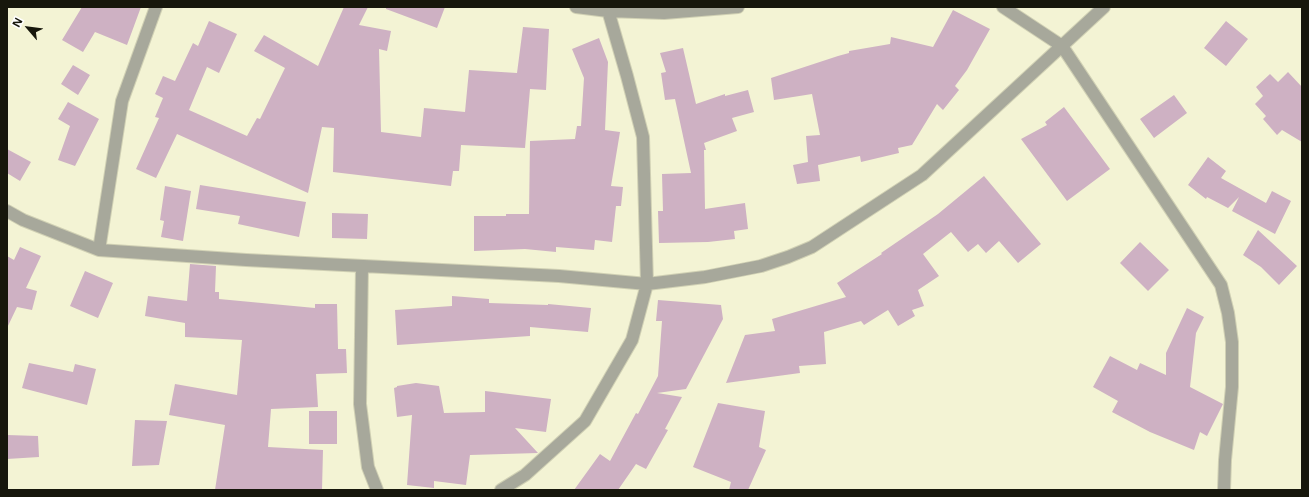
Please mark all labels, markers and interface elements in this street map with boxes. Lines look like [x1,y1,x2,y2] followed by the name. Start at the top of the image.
[8,8,48,48] north arrow
[8,15,26,30] text: N

